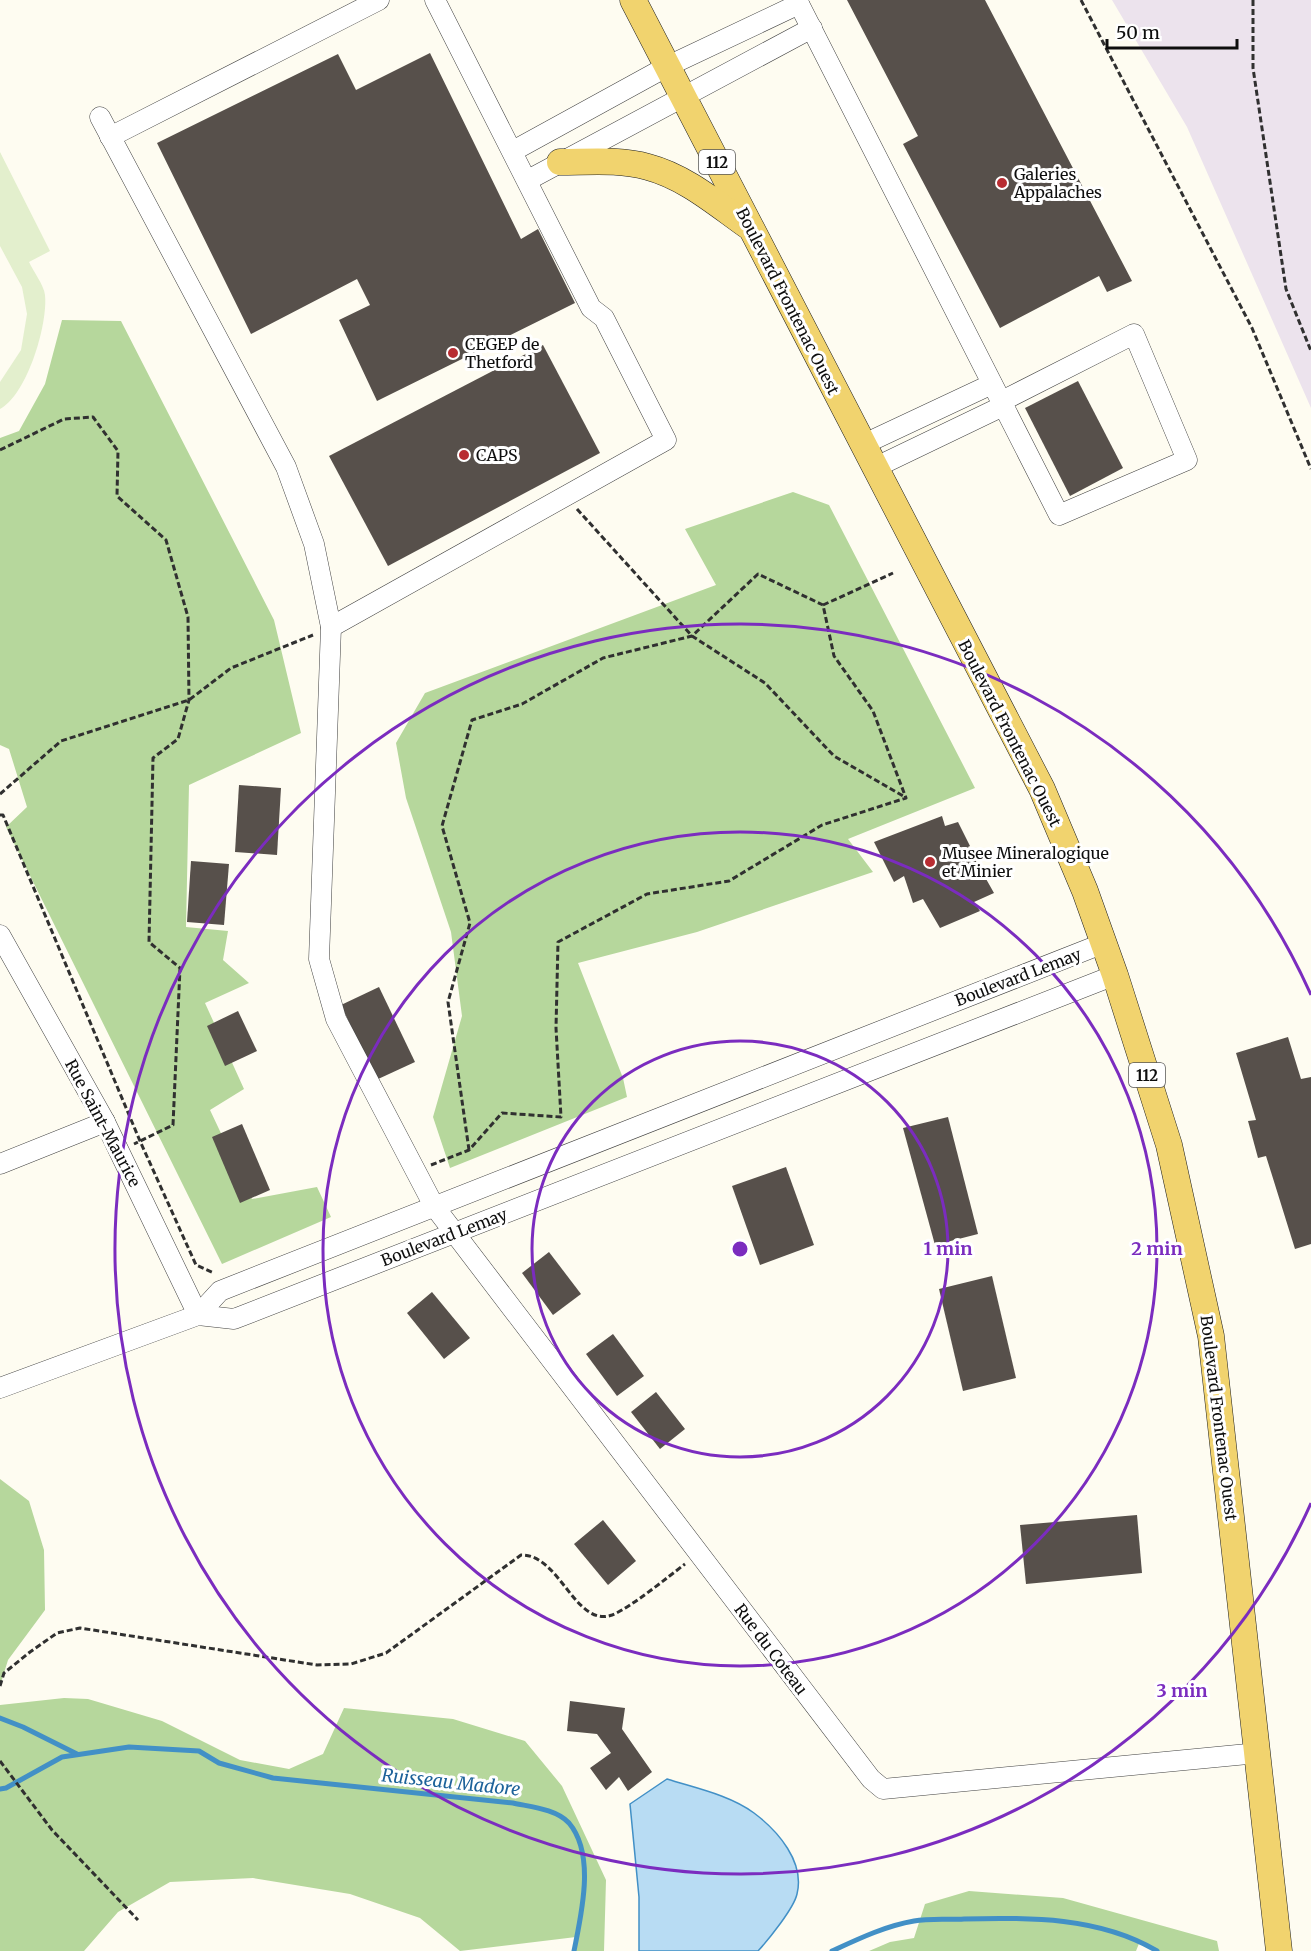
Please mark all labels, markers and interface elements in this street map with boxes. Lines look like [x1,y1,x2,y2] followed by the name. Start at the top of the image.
[1107,12,1238,50] scale bar
[1116,21,1160,44] text: 50 m
[699,150,735,174] road number: 112
[1013,164,1102,202] place label: Galeries Appalaches
[995,176,1009,190] marker: Galeries Appalaches
[732,204,844,398] street label: Boulevard Frontenac Ouest
[465,334,539,372] place label: CEGEP de Thetford
[446,346,460,360] marker: CEGEP de Thetford
[476,445,517,465] place label: CAPS
[457,448,471,462] marker: CAPS
[954,636,1066,830] street label: Boulevard Frontenac Ouest
[942,843,1109,881] place label: Musee Mineralogique et Minier
[923,855,937,869] marker: Musee Mineralogique et Minier
[952,943,1085,1010] street label: Boulevard Lemay
[61,1056,145,1190] street label: Rue Saint-Maurice
[1129,1063,1165,1087] road number: 112
[378,1203,511,1270] street label: Boulevard Lemay
[923,1237,973,1260] text: 1 min
[1131,1237,1183,1260] text: 2 min
[730,1239,750,1259] centre of rings
[1196,1314,1242,1523] street label: Boulevard Frontenac Ouest
[730,1600,812,1698] street label: Rue du Coteau
[1157,1679,1207,1702] text: 3 min
[380,1763,522,1801] water label: Ruisseau Madore

